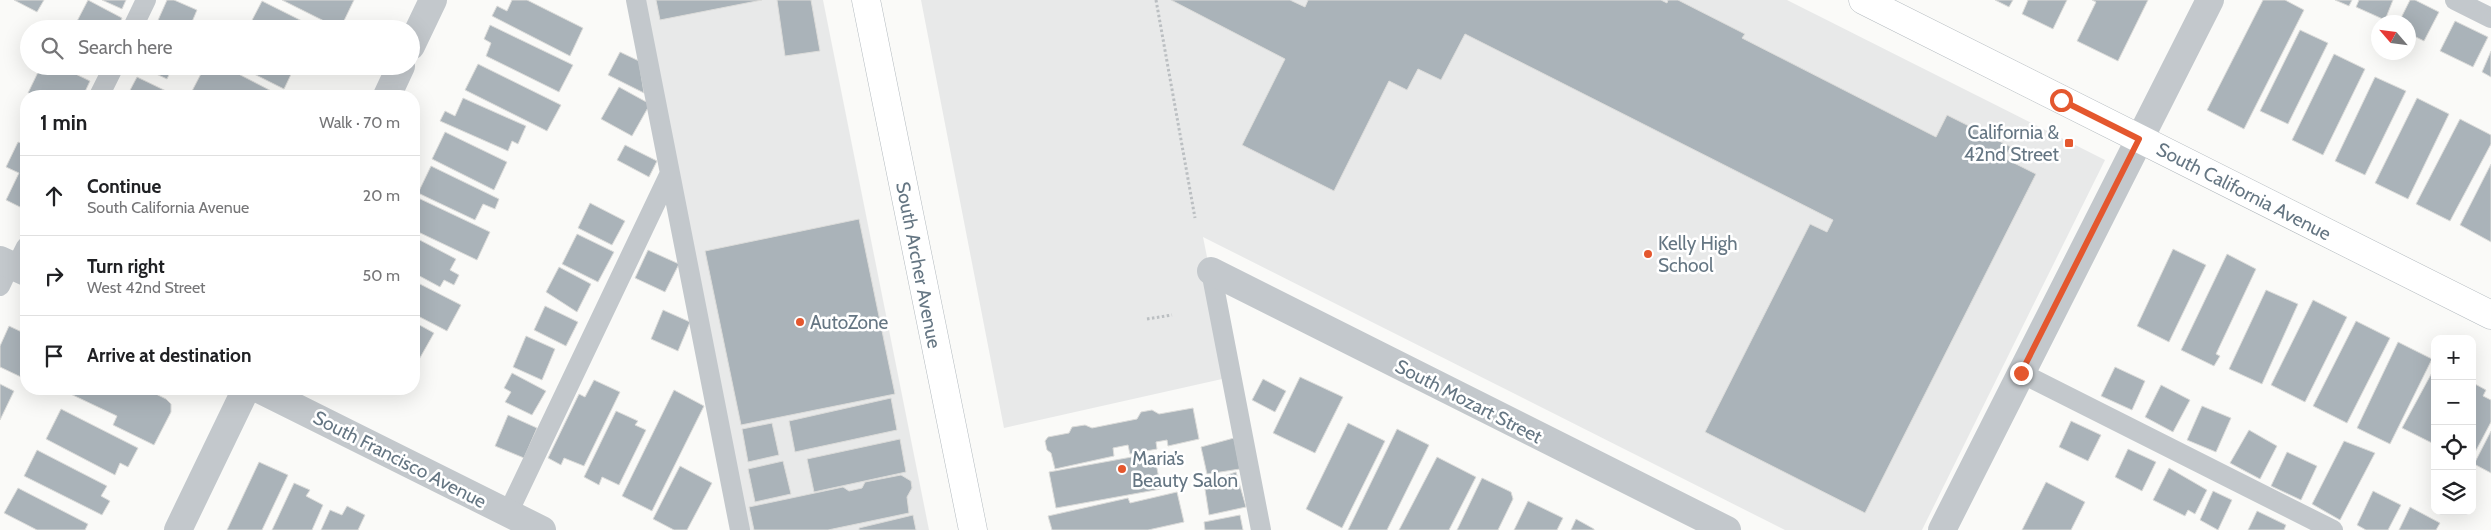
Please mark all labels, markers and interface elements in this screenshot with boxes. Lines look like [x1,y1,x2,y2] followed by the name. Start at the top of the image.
[2371,15,2416,60] north arrow
[20,20,420,75] search box
[38,34,66,62] icon: search
[78,36,172,59] text: Search here
[2050,89,2073,112] route start
[40,110,87,135] text: 1 min
[319,113,400,132] text: Walk · 70 m
[1964,121,2060,166] place label: California & 42nd Street
[2063,137,2075,149] marker: California & 42nd Street
[2153,137,2335,246] street label: South California Avenue
[87,175,161,198] text: Continue
[891,180,946,351] street label: South Archer Avenue
[40,182,68,210] icon: ahead
[363,186,400,205] text: 20 m
[87,198,249,217] text: South California Avenue
[1658,232,1738,277] place label: Kelly High School
[1642,248,1654,260] marker: Kelly High School
[87,255,165,278] text: Turn right
[40,262,68,290] icon: right
[363,266,400,285] text: 50 m
[87,278,206,297] text: West 42nd Street
[810,311,889,334] place label: AutoZone
[794,316,806,328] marker: AutoZone
[2431,335,2476,515] map controls
[2431,335,2476,380] button: +
[40,342,68,370] icon: arrive
[87,344,251,367] text: Arrive at destination
[1392,355,1546,449] street label: South Mozart Street
[2010,362,2033,385] route end
[2431,380,2476,425] button: −
[309,406,490,513] street label: South Francisco Avenue
[2431,425,2476,470] button: locate
[1132,447,1238,492] place label: Maria’s Beauty Salon
[1116,463,1128,475] marker: Maria’s Beauty Salon
[2431,470,2476,515] button: layers

